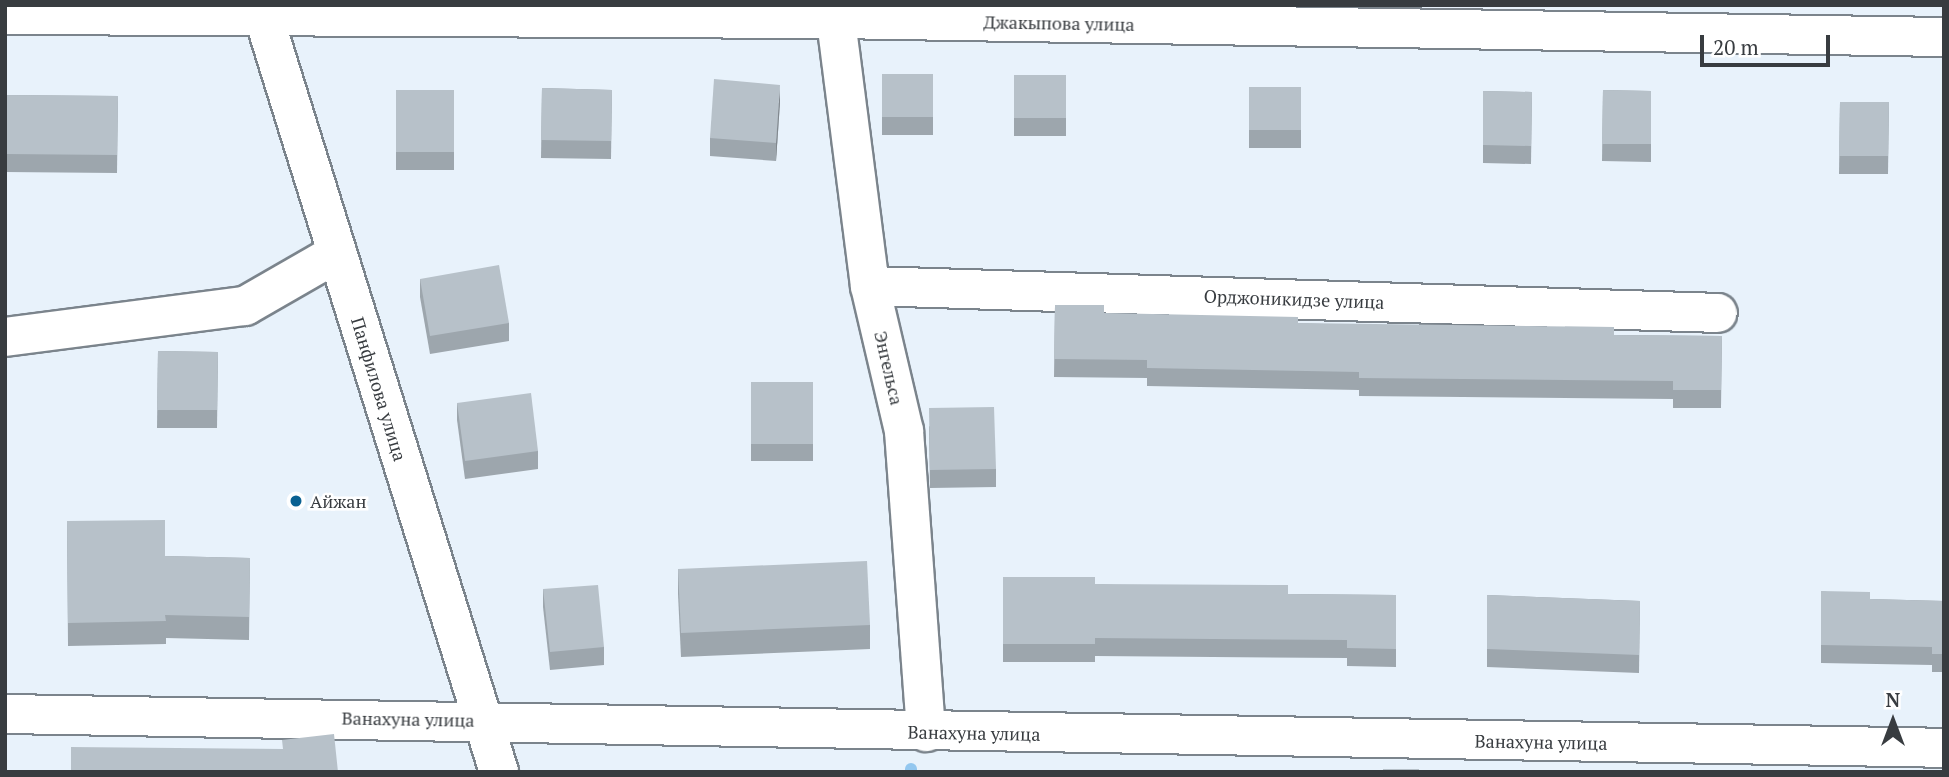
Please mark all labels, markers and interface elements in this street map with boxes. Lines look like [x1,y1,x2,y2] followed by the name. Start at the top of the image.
[983,11,1135,35] street label: Джакыпова улица
[1704,21,1834,65] scale bar
[1713,33,1759,61] text: 20 m
[1203,285,1385,313] street label: Орджоникидзе улица
[347,314,411,464] street label: Панфилова улица
[870,329,908,407] street label: Энгельса
[310,490,366,512] place label: Айжан
[288,493,304,509] marker: Айжан
[1858,686,1928,756] north arrow
[1886,687,1900,712] text: N
[341,707,475,731] street label: Ванахуна улица
[907,721,1041,745] street label: Ванахуна улица
[1474,730,1608,754] street label: Ванахуна улица

